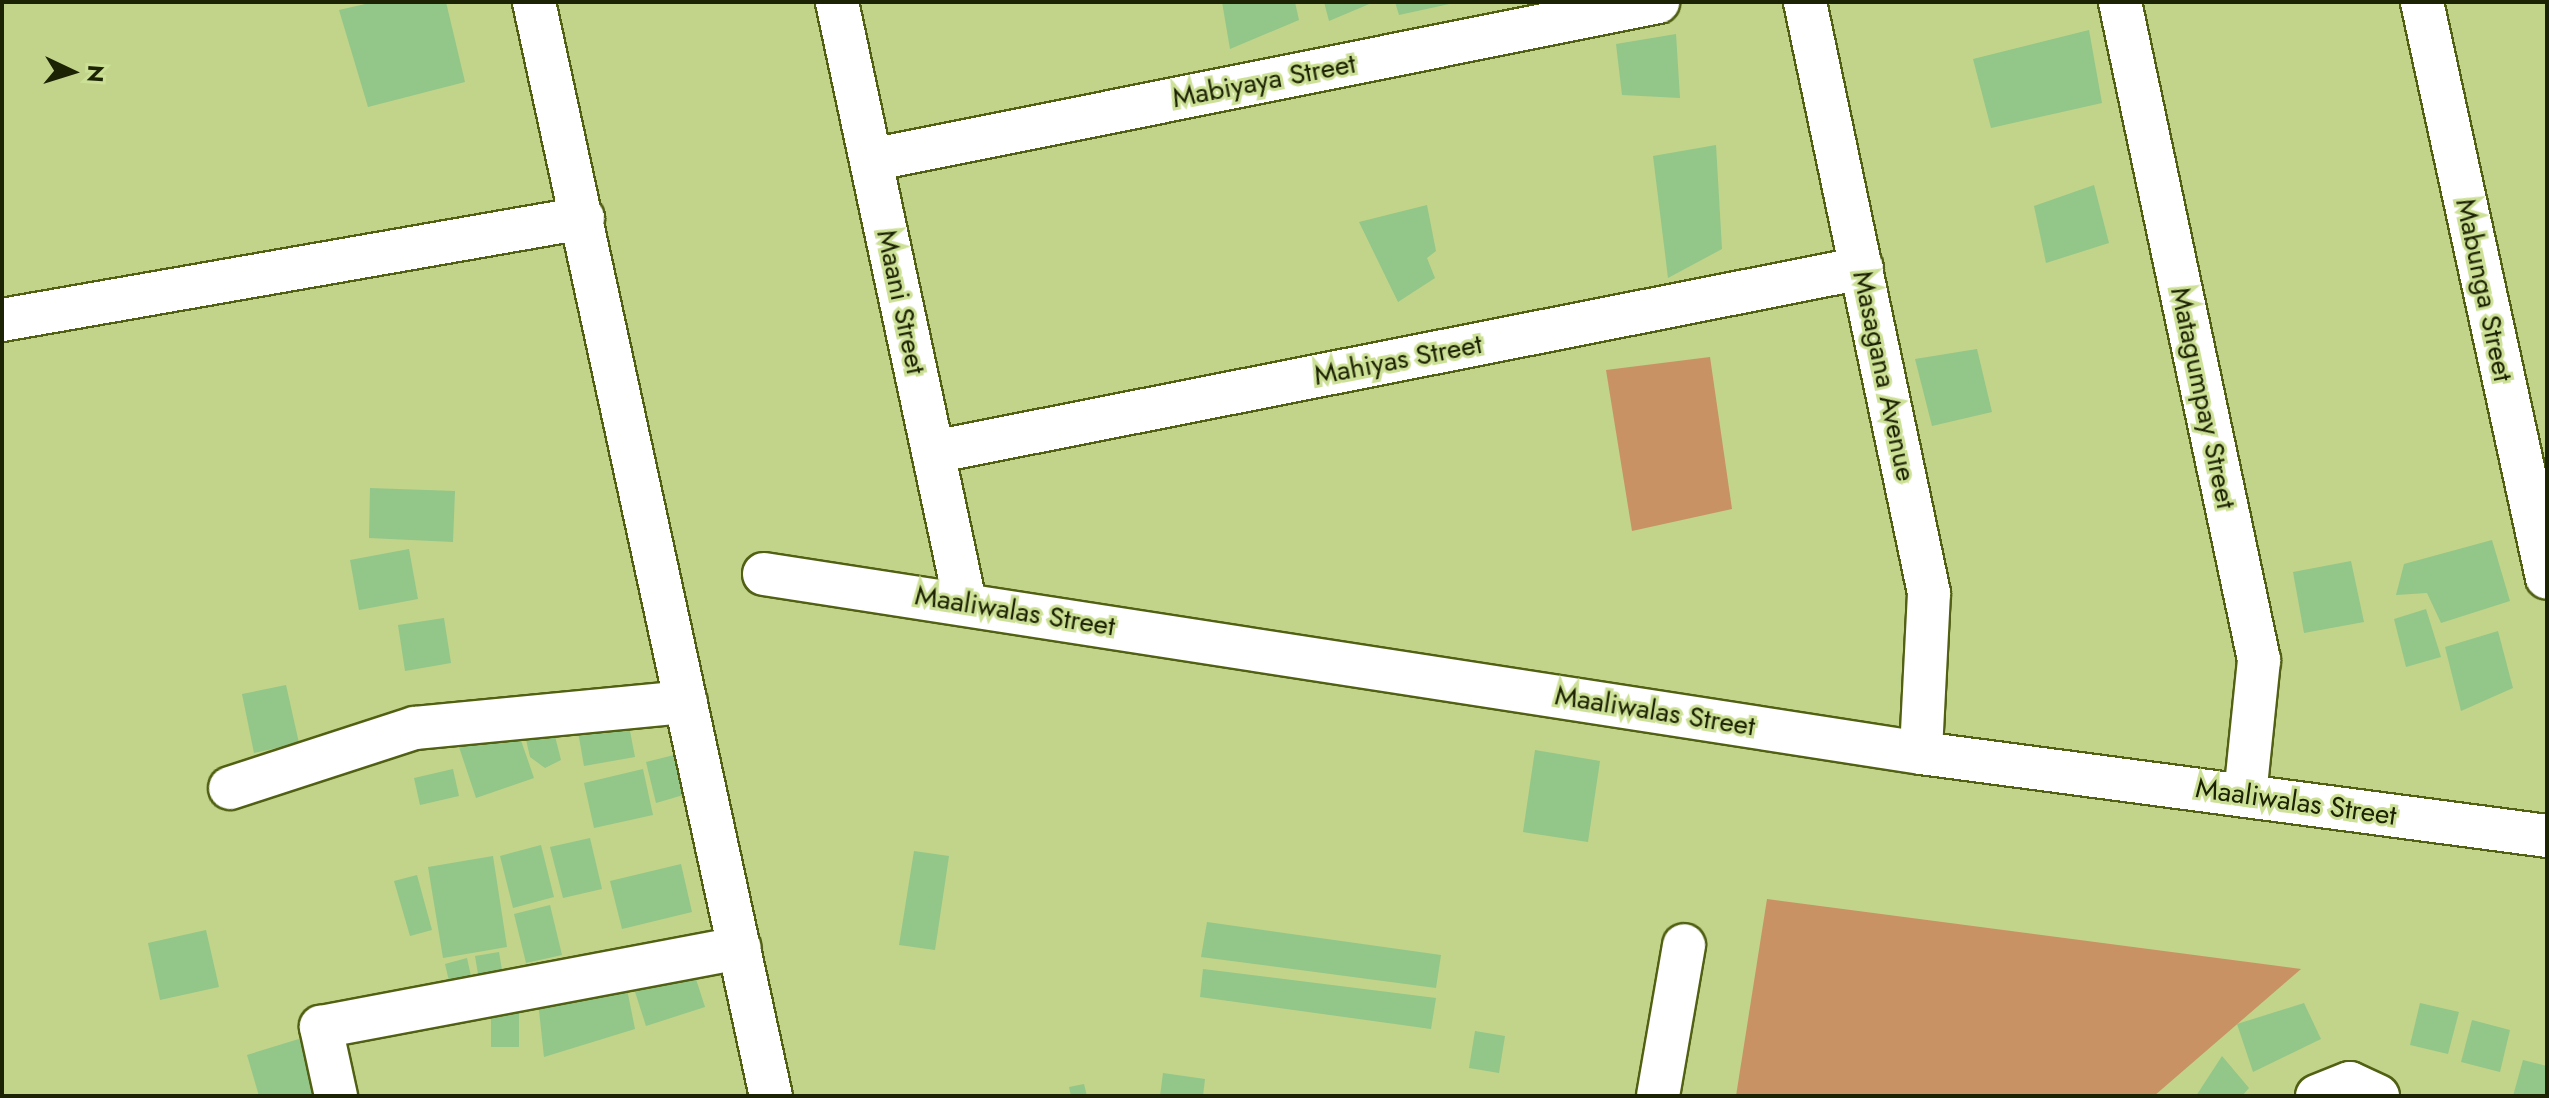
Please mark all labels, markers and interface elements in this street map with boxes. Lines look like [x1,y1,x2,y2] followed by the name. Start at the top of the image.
[32,32,112,112] north arrow
[1169,47,1359,115] street label: Mabiyaya Street
[79,64,113,84] text: N
[2448,195,2520,385] street label: Mabunga Street
[869,227,933,377] street label: Maani Street
[1845,268,1923,484] street label: Masagana Avenue
[2163,284,2243,512] street label: Matagumpay Street
[1311,327,1485,393] street label: Mahiyas Street
[912,579,1118,643] street label: Maaliwalas Street
[1552,679,1758,743] street label: Maaliwalas Street
[2194,771,2398,833] street label: Maaliwalas Street

